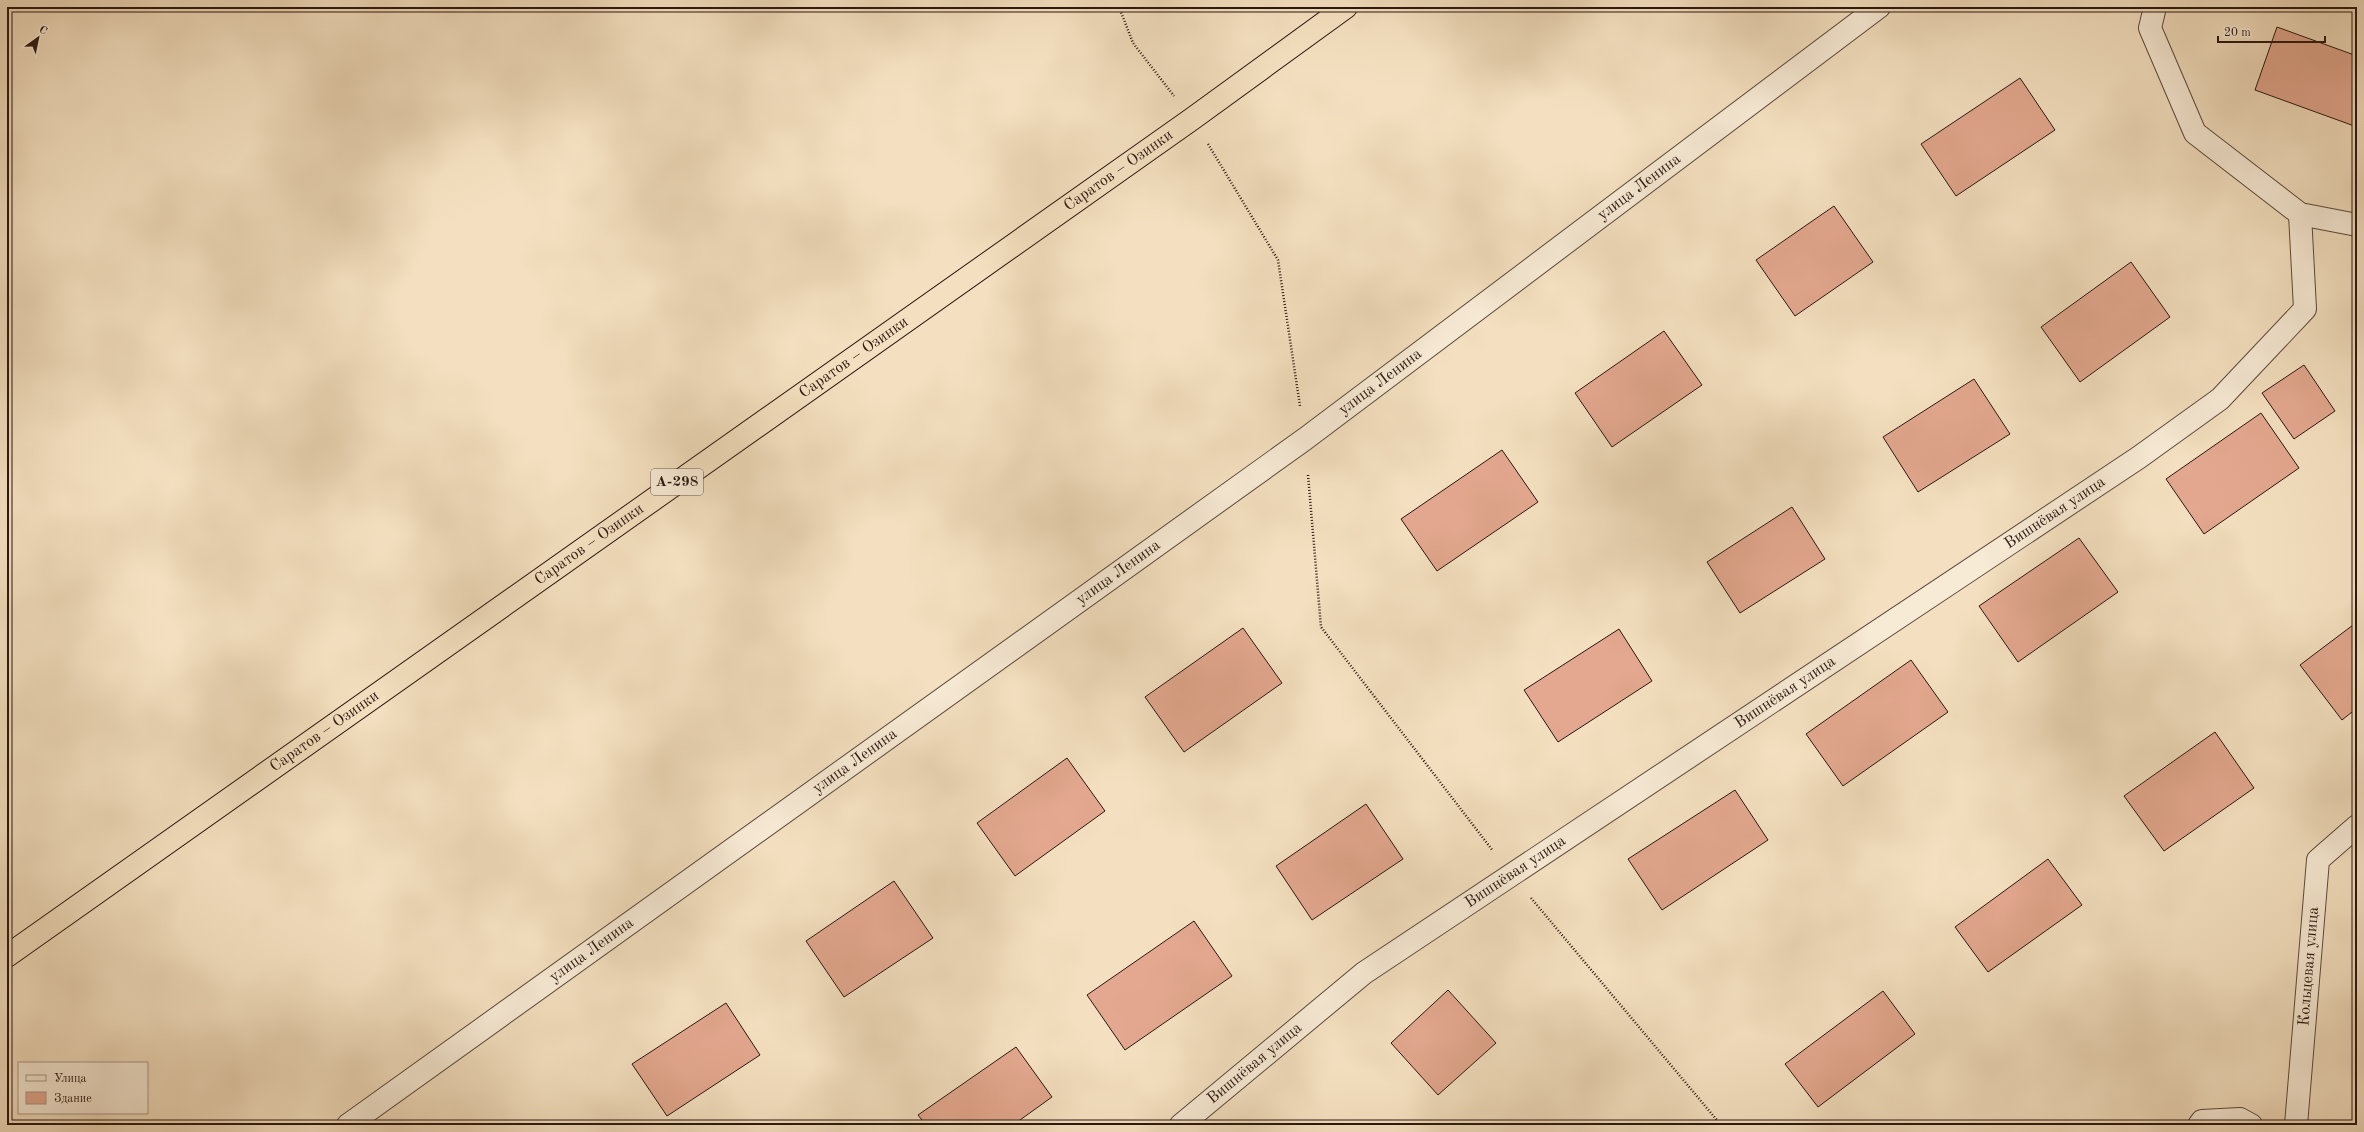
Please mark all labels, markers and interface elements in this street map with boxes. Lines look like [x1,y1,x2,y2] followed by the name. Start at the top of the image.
[18,18,58,58] north arrow
[2218,18,2325,44] scale bar
[37,24,49,37] text: С
[2224,27,2251,39] text: 20 m
[1061,127,1176,215] street label: Саратов – Озинки
[1595,151,1684,224] street label: улица Ленина
[797,314,911,402] street label: Саратов – Озинки
[1336,346,1425,418] street label: улица Ленина
[651,469,703,495] road number: А-298
[2002,474,2108,552] street label: Вишнёвая улица
[532,501,647,588] street label: Саратов – Озинки
[1073,537,1164,608] street label: улица Ленина
[1732,653,1839,732] street label: Вишнёвая улица
[267,688,382,775] street label: Саратов – Озинки
[810,726,900,797] street label: улица Ленина
[1462,833,1569,911] street label: Вишнёвая улица
[2296,906,2322,1027] street label: Кольцевая улица
[547,915,637,986] street label: улица Ленина
[1205,1020,1305,1107] street label: Вишнёвая улица
[18,1062,148,1114] legend
[54,1073,87,1085] text: Улица
[54,1093,92,1105] text: Здание

